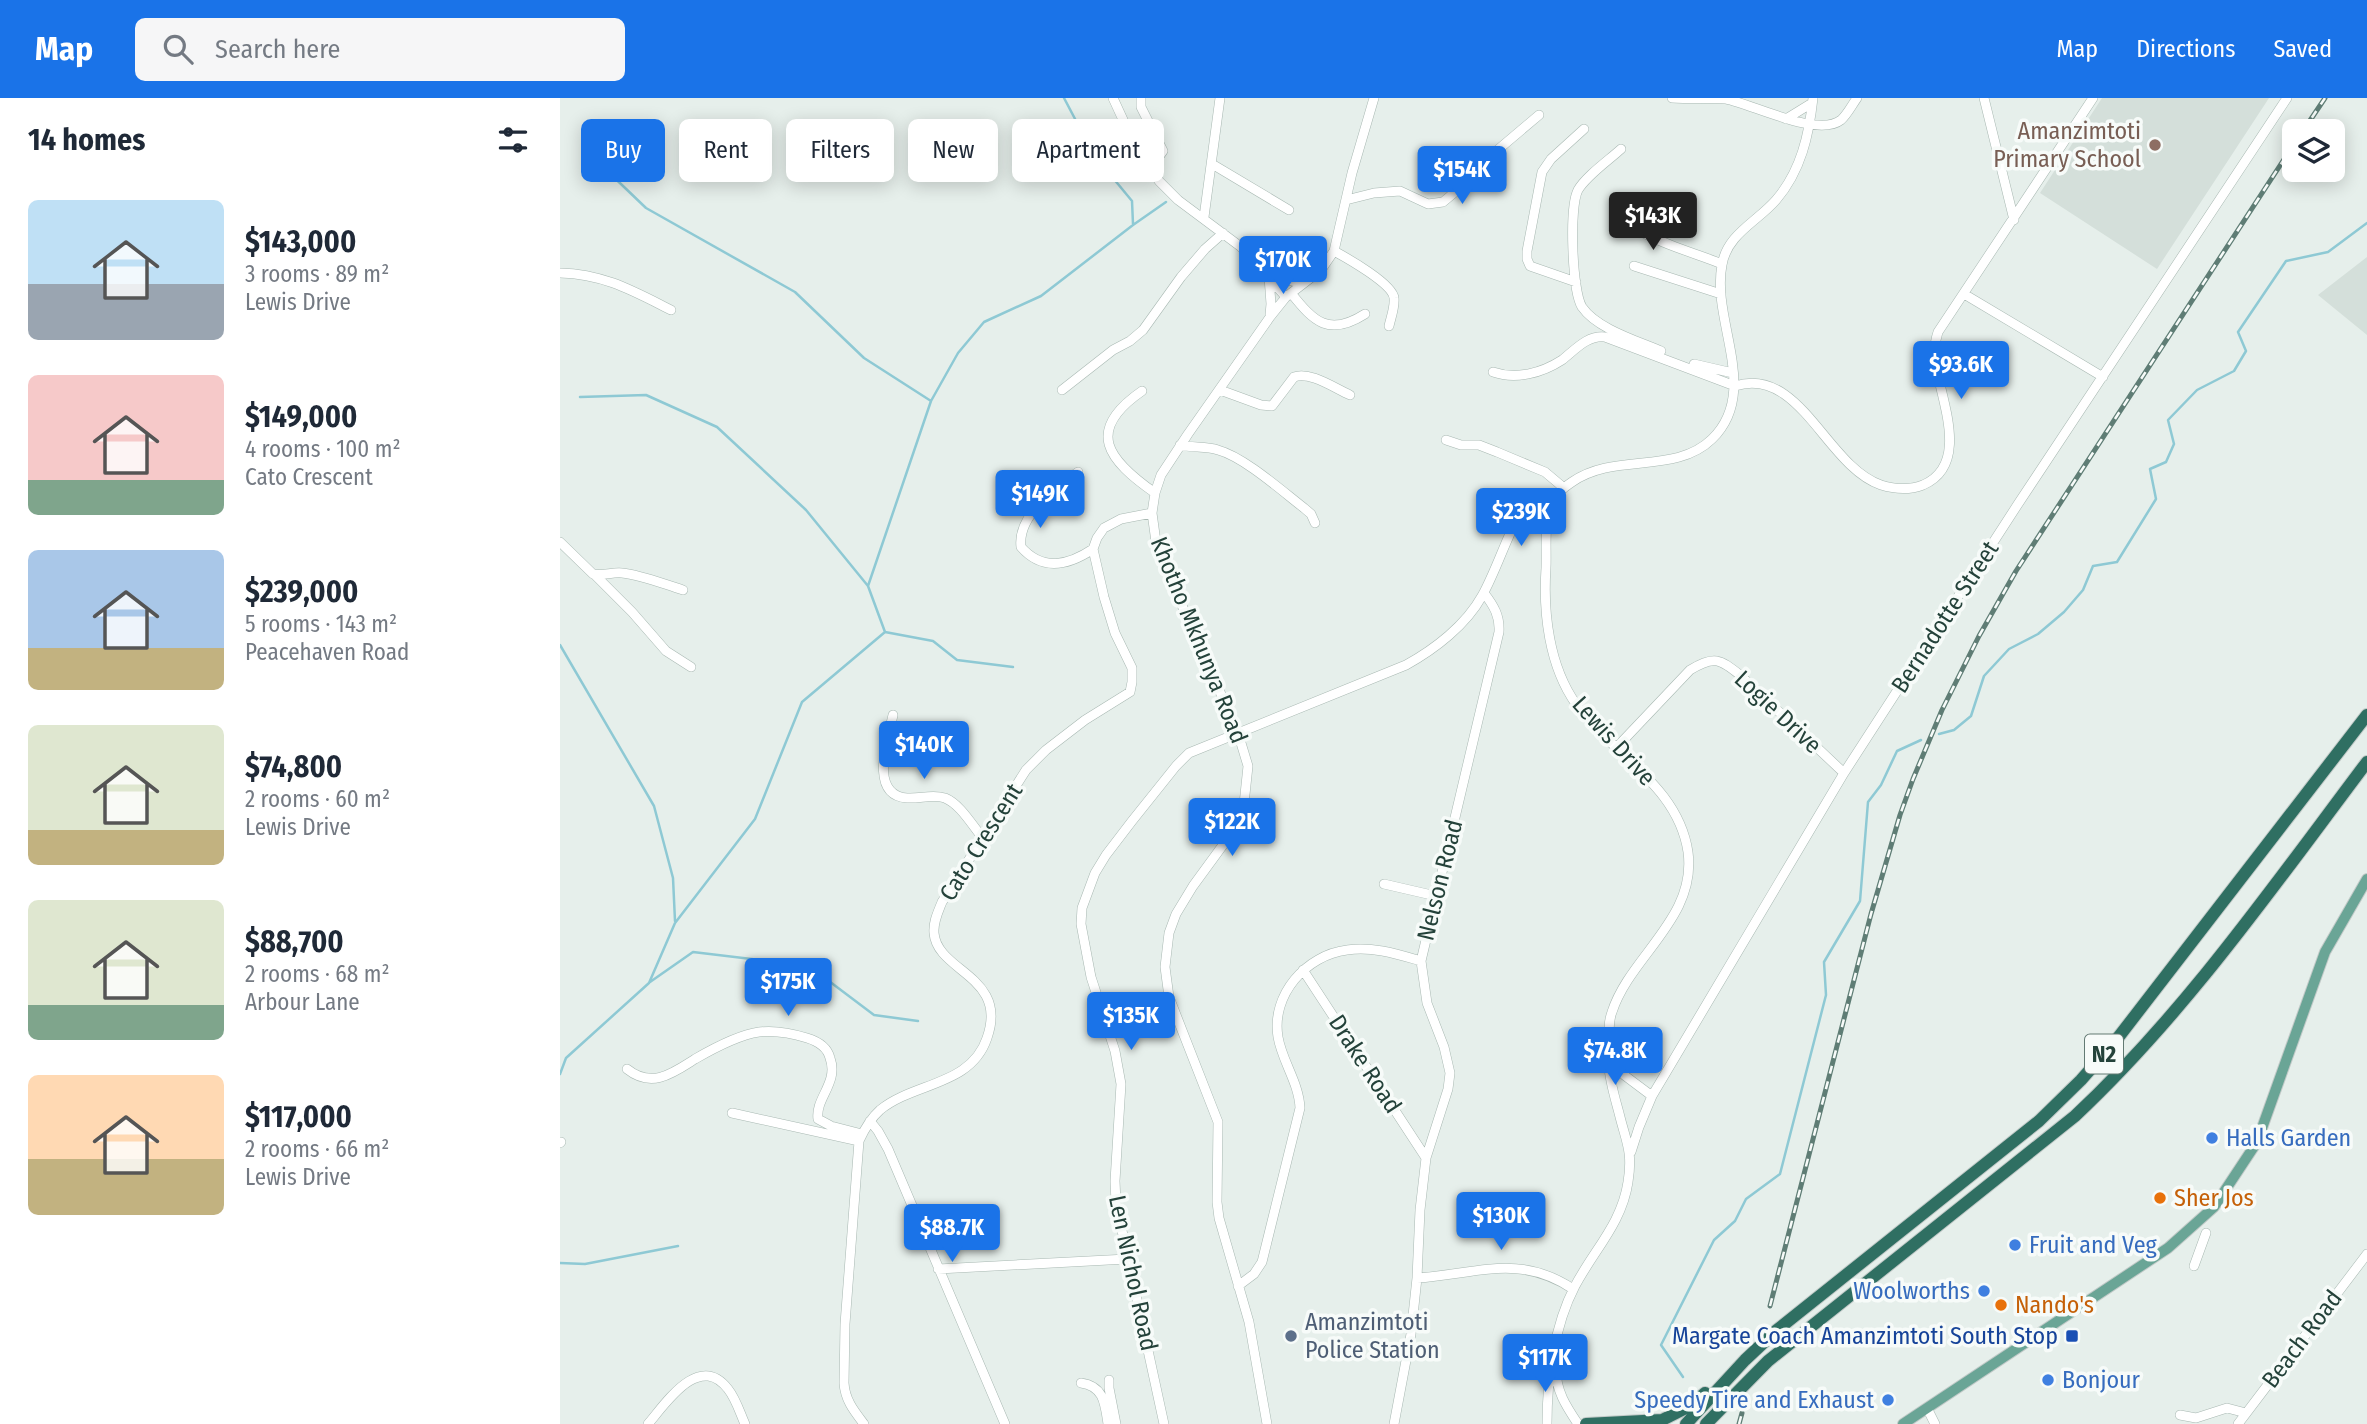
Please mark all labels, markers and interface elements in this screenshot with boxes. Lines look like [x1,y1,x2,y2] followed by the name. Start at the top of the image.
[135,18,625,81] search box
[35,29,93,69] text: Map
[159,30,197,68] icon: search
[215,34,340,65] text: Search here
[2057,35,2098,63] text: Map
[2136,35,2235,63] text: Directions
[2273,35,2332,63] text: Saved
[1993,117,2141,173] place label: Amanzimtoti Primary School
[581,119,665,182] chip: Buy
[679,119,772,182] chip: Rent
[786,119,894,182] chip: Filters
[908,119,998,182] chip: New
[1012,119,1164,182] chip: Apartment
[2282,119,2345,182] map controls
[2282,119,2345,182] button: layers
[494,121,532,159] icon: filters
[28,122,145,158] text: 14 homes
[2147,137,2163,153] marker: Amanzimtoti Primary School
[1413,146,1511,206] pin: $154K
[1434,155,1490,183] text: $154K
[1604,192,1702,252] pin: $143K
[1625,201,1681,229] text: $143K
[245,224,356,260] text: $143,000
[84,228,168,312] icon: home
[1234,236,1332,296] pin: $170K
[1255,245,1311,273] text: $170K
[245,260,389,288] text: 3 rooms · 89 m²
[245,288,351,316] text: Lewis Drive
[1904,342,2018,401] pin: $93.6K
[1929,350,1993,378] text: $93.6K
[245,399,357,435] text: $149,000
[84,403,168,487] icon: home
[245,435,401,463] text: 4 rooms · 100 m²
[245,463,373,491] text: Cato Crescent
[991,470,1089,530] pin: $149K
[1011,479,1069,507] text: $149K
[1472,489,1570,548] pin: $239K
[1492,497,1550,525] text: $239K
[1145,533,1253,747] street label: Khotho Mkhunya Road
[1886,536,2005,698] street label: Bernadotte Street
[245,574,358,610] text: $239,000
[84,578,168,662] icon: home
[245,610,397,638] text: 5 rooms · 143 m²
[245,638,409,666] text: Peacehaven Road
[1729,665,1827,759] street label: Logie Drive
[1567,691,1661,791] street label: Lewis Drive
[875,722,973,781] pin: $140K
[895,730,953,758] text: $140K
[245,749,342,785] text: $74,800
[84,753,168,837] icon: home
[934,778,1028,906] street label: Cato Crescent
[245,785,390,813] text: 2 rooms · 60 m²
[1183,798,1281,858] pin: $122K
[1204,807,1260,835] text: $122K
[245,813,351,841] text: Lewis Drive
[1411,817,1469,943] street label: Nelson Road
[245,924,344,960] text: $88,700
[84,928,168,1012] icon: home
[739,958,837,1018] pin: $175K
[245,960,390,988] text: 2 rooms · 68 m²
[761,967,815,995] text: $175K
[245,988,360,1016] text: Arbour Lane
[1082,992,1180,1052] pin: $135K
[1103,1001,1159,1029] text: $135K
[1323,1010,1407,1118] street label: Drake Road
[1558,1028,1672,1087] pin: $74.8K
[2085,1035,2123,1074] road number: N2
[1584,1036,1646,1064] text: $74.8K
[245,1099,352,1135] text: $117,000
[84,1103,168,1187] icon: home
[2226,1124,2351,1152] place label: Halls Garden
[2204,1130,2220,1146] marker: Halls Garden
[245,1135,389,1163] text: 2 rooms · 66 m²
[245,1163,351,1191] text: Lewis Drive
[2174,1184,2254,1212] place label: Sher Jos
[2152,1190,2168,1206] marker: Sher Jos
[1452,1192,1550,1252] pin: $130K
[1103,1193,1163,1353] street label: Len Nichol Road
[1472,1201,1530,1229] text: $130K
[895,1204,1009,1264] pin: $88.7K
[920,1213,984,1241] text: $88.7K
[2029,1231,2158,1259] place label: Fruit and Veg
[2007,1237,2023,1253] marker: Fruit and Veg
[1853,1277,1970,1305] place label: Woolworths
[1976,1283,1992,1299] marker: Woolworths
[2256,1285,2348,1393] street label: Beach Road
[2015,1291,2094,1319] place label: Nando's
[1993,1297,2009,1313] marker: Nando's
[1305,1308,1440,1364] place label: Amanzimtoti Police Station
[1672,1322,2058,1350] place label: Margate Coach Amanzimtoti South Stop
[1283,1328,1299,1344] marker: Amanzimtoti Police Station
[2064,1328,2080,1344] marker: Margate Coach Amanzimtoti South Stop
[1496,1334,1594,1394] pin: $117K
[1519,1343,1571,1371] text: $117K
[2062,1366,2141,1394] place label: Bonjour
[2040,1372,2056,1388] marker: Bonjour
[1634,1386,1874,1414] place label: Speedy Tire and Exhaust
[1880,1392,1896,1408] marker: Speedy Tire and Exhaust

